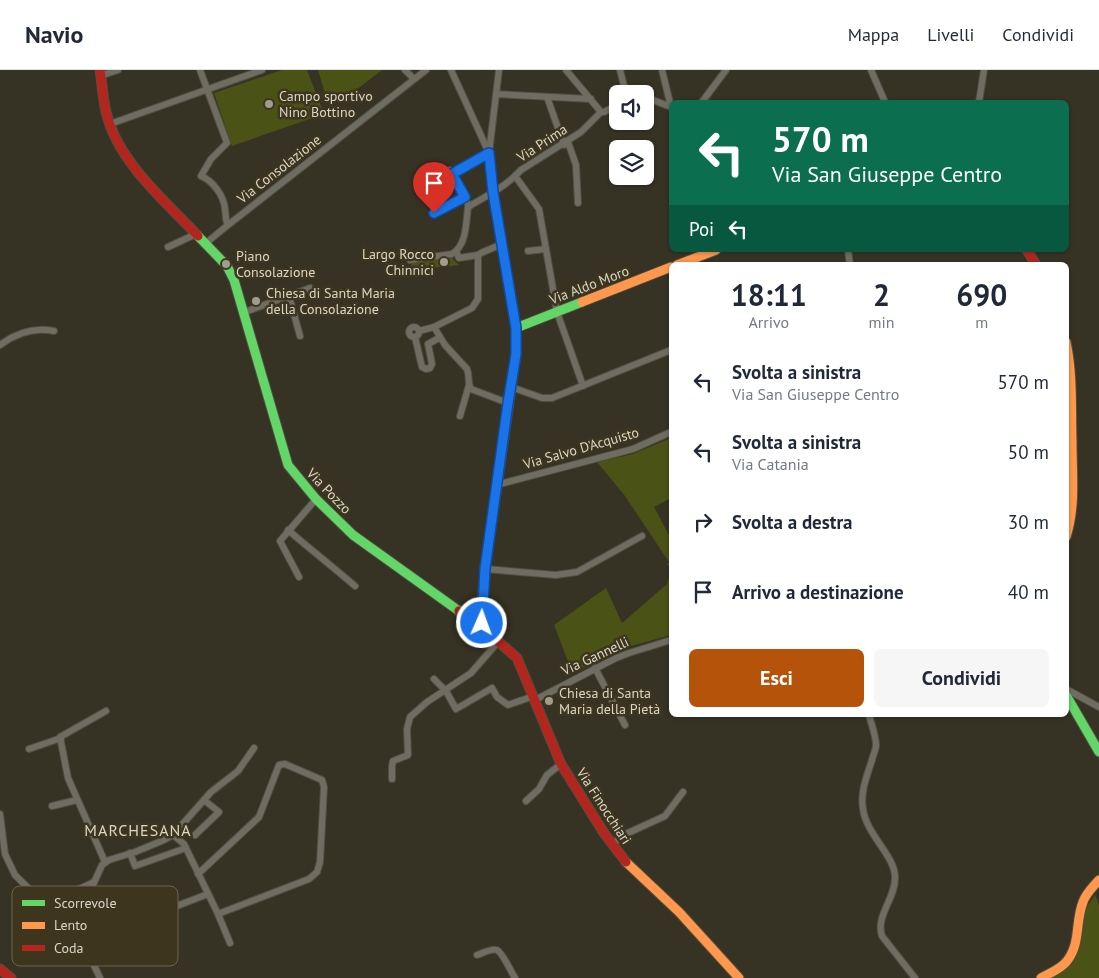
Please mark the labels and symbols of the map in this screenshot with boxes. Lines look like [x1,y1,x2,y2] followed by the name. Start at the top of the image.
[279,87,373,121] place label: Campo sportivo Nino Bottino
[263,98,275,110] marker: Campo sportivo Nino Bottino
[513,120,571,166] street label: Via Prima
[233,131,325,208] street label: Via Consolazione
[413,162,455,213] pin
[362,245,434,279] place label: Largo Rocco Chinnici
[236,247,315,281] place label: Piano Consolazione
[438,256,450,268] marker: Largo Rocco Chinnici
[220,258,232,270] marker: Piano Consolazione
[546,262,631,309] street label: Via Aldo Moro
[266,284,395,318] place label: Chiesa di Santa Maria della Consolazione
[250,295,262,307] marker: Chiesa di Santa Maria della Consolazione
[520,423,641,473] street label: Via Salvo D'Acquisto
[302,464,355,518] street label: Via Pozzo
[455,596,507,648] position arrow
[558,633,632,680] street label: Via Gannelli
[559,684,660,718] place label: Chiesa di Santa Maria della Pietà
[543,695,555,707] marker: Chiesa di Santa Maria della Pietà
[572,763,635,848] street label: Via Finocchiari
[84,820,192,840] district label: MARCHESANA
[12,886,178,966] legend
[54,894,117,912] text: Scorrevole
[54,916,87,934] text: Lento
[54,939,84,957] text: Coda

